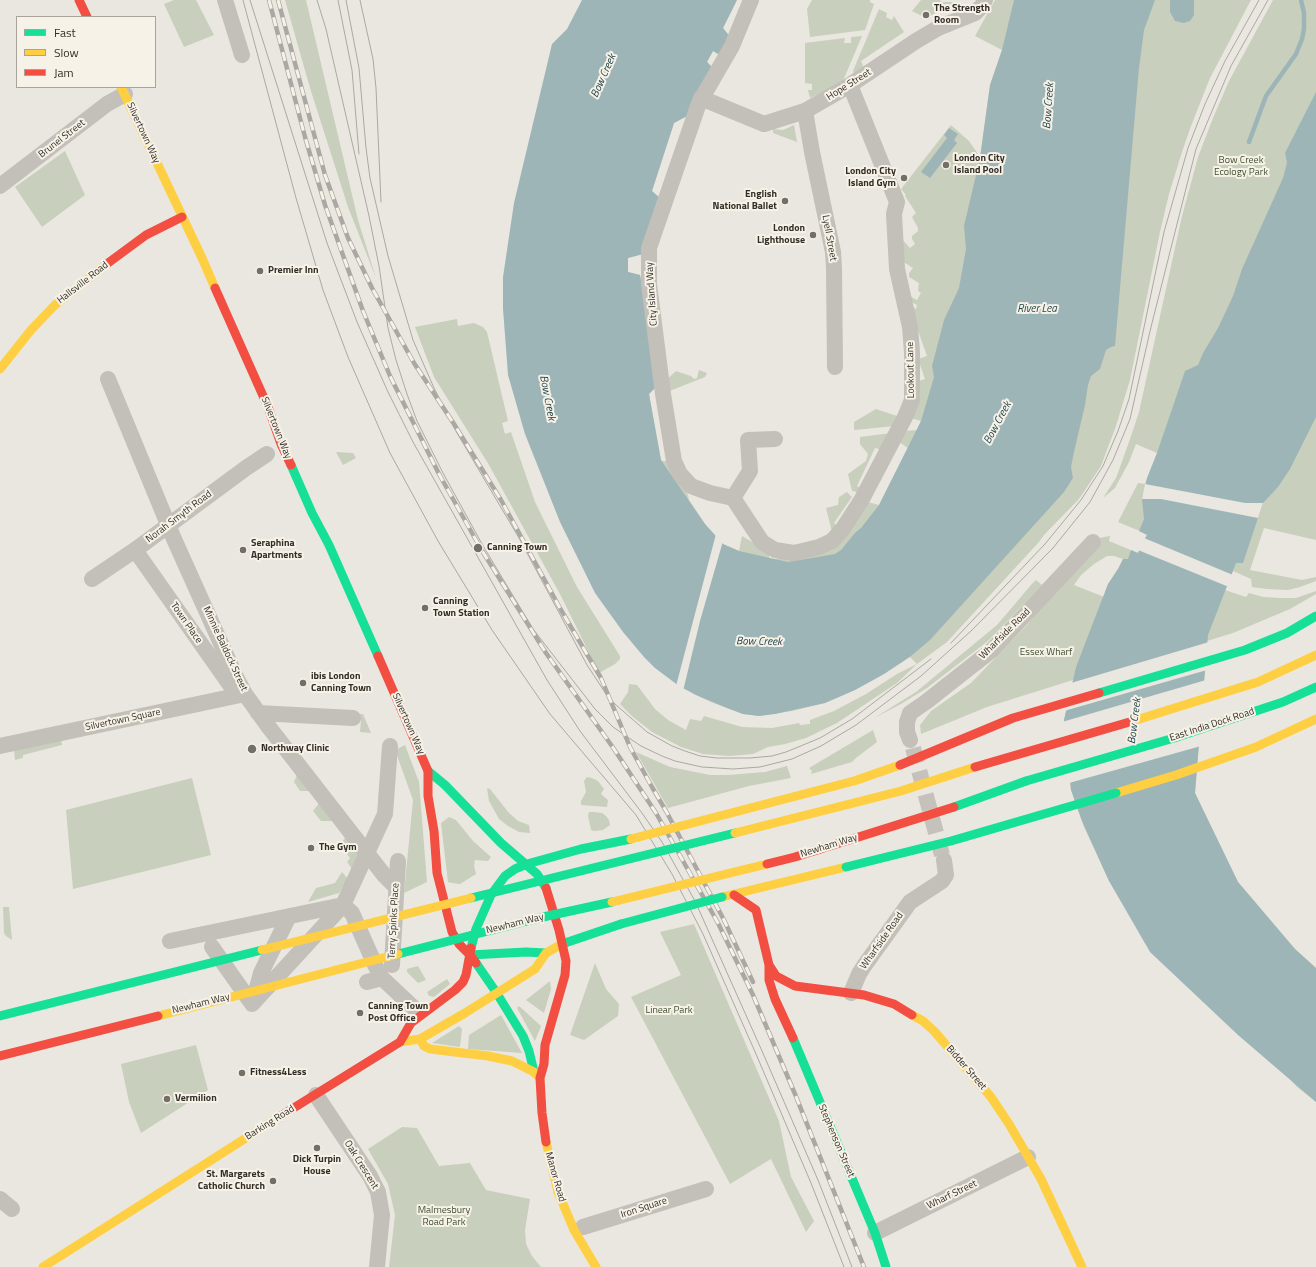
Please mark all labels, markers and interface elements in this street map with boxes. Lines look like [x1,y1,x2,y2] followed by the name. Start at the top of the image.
[934,3,990,26] place label: The Strength Room
[921,10,931,20] marker: The Strength Room
[16,16,156,88] legend
[54,23,76,42] text: Fast
[54,43,79,62] text: Slow
[589,52,619,100] water label: Bow Creek
[54,63,74,82] text: Jam
[825,67,873,103] street label: Hope Street
[1041,83,1057,129] water label: Bow Creek
[124,101,162,165] street label: Silvertown Way
[36,117,88,161] street label: Brunel Street
[954,153,1005,176] place label: London City Island Pool
[1214,155,1268,178] park label: Bow Creek Ecology Park
[941,160,951,170] marker: London City Island Pool
[845,166,896,190] place label: London City Island Gym
[899,173,909,183] marker: London City Island Gym
[713,189,777,212] place label: English National Ballet
[780,196,790,206] marker: English National Ballet
[819,214,839,262] street label: Lyell Street
[757,223,805,246] place label: London Lighthouse
[808,230,818,240] marker: London Lighthouse
[55,259,111,307] street label: Hallsville Road
[644,262,660,326] street label: City Island Way
[268,265,319,277] place label: Premier Inn
[255,266,265,276] marker: Premier Inn
[1017,302,1057,316] water label: River Lea
[905,342,917,398] street label: Lookout Lane
[536,374,558,422] water label: Bow Creek
[258,395,294,461] street label: Silvertown Way
[981,400,1015,446] water label: Bow Creek
[144,488,214,546] street label: Norah Smyth Road
[251,538,302,562] place label: Seraphina Apartments
[472,542,484,554] marker: Canning Town
[487,542,547,554] place label: Canning Town
[238,545,248,555] marker: Seraphina Apartments
[433,596,490,620] place label: Canning Town Station
[167,600,205,646] street label: Town Place
[420,603,430,613] marker: Canning Town Station
[200,605,250,693] street label: Minnie Baldock Street
[977,606,1033,662] street label: Wharfside Road
[736,635,782,649] water label: Bow Creek
[1020,647,1072,659] park label: Essex Wharf
[311,671,371,694] place label: ibis London Canning Town
[298,678,308,688] marker: ibis London Canning Town
[389,692,427,756] street label: Silvertown Way
[1126,697,1144,745] water label: Bow Creek
[84,706,162,734] street label: Silvertown Square
[1168,706,1256,744] street label: East India Dock Road
[246,743,258,755] marker: Northway Clinic
[261,743,329,755] place label: Northway Clinic
[799,832,859,860] street label: Newham Way
[319,842,357,854] place label: The Gym
[306,843,316,853] marker: The Gym
[386,883,402,959] street label: Terry Spinks Place
[858,910,906,972] street label: Wharfside Road
[485,911,545,937] street label: Newham Way
[171,991,231,1017] street label: Newham Way
[368,1001,428,1024] place label: Canning Town Post Office
[645,1005,693,1017] park label: Linear Park
[355,1008,365,1018] marker: Canning Town Post Office
[943,1043,989,1093] street label: Bidder Street
[250,1067,306,1079] place label: Fitness4Less
[237,1068,247,1078] marker: Fitness4Less
[175,1093,217,1105] place label: Vermilion
[162,1094,172,1104] marker: Vermilion
[243,1103,297,1143] street label: Barking Road
[815,1103,857,1179] street label: Stephenson Street
[341,1138,381,1192] street label: Oak Crescent
[312,1143,322,1153] marker: Dick Turpin House
[542,1151,568,1203] street label: Manor Road
[293,1154,341,1178] place label: Dick Turpin House
[198,1169,265,1192] place label: St. Margarets Catholic Church
[268,1176,278,1186] marker: St. Margarets Catholic Church
[925,1178,979,1212] street label: Wharf Street
[619,1195,669,1221] street label: Iron Square
[418,1205,470,1228] park label: Malmesbury Road Park

